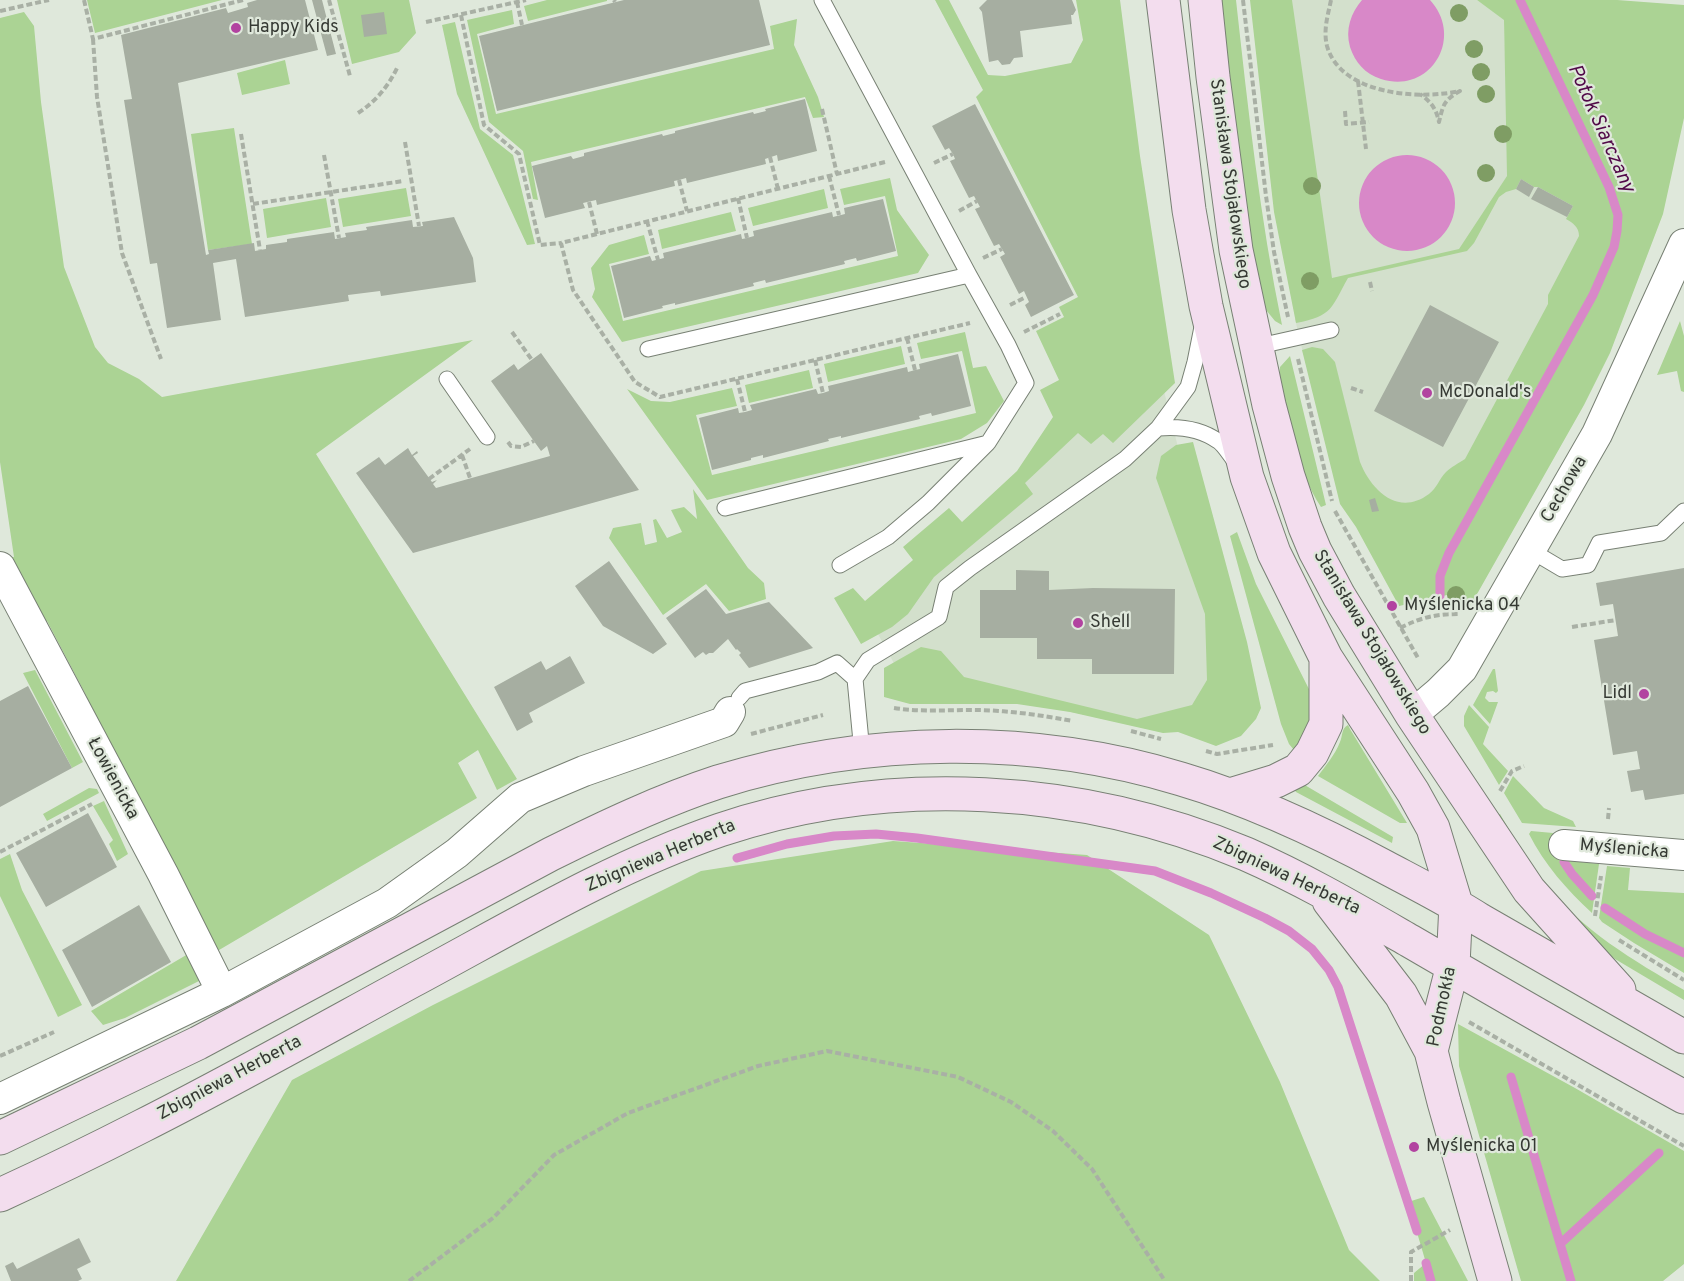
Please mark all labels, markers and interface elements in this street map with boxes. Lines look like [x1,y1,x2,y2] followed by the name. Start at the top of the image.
[248,17,339,39] place label: Happy Kids
[229,21,243,35] marker: Happy Kids
[1561,61,1639,197] water label: Potok Siarczany
[1204,78,1254,290] street label: Stanisława Stojałowskiego
[1439,382,1531,404] place label: McDonald's
[1420,386,1434,400] marker: McDonald's
[1537,453,1593,527] street label: Cechowa
[1307,547,1435,739] street label: Stanisława Stojałowskiego
[1404,595,1520,617] place label: Myślenicka 04
[1385,599,1399,613] marker: Myślenicka 04
[1090,612,1130,634] place label: Shell
[1071,616,1085,630] marker: Shell
[1603,683,1632,705] place label: Lidl
[1637,687,1651,701] marker: Lidl
[81,734,143,824] street label: Łowienicka
[583,816,739,898] street label: Zbigniewa Herberta
[1209,833,1363,921] street label: Zbigniewa Herberta
[1579,835,1669,865] street label: Myślenicka
[1424,965,1462,1049] street label: Podmokła
[154,1032,306,1126] street label: Zbigniewa Herberta
[1426,1136,1538,1158] place label: Myślenicka 01
[1407,1140,1421,1154] marker: Myślenicka 01

